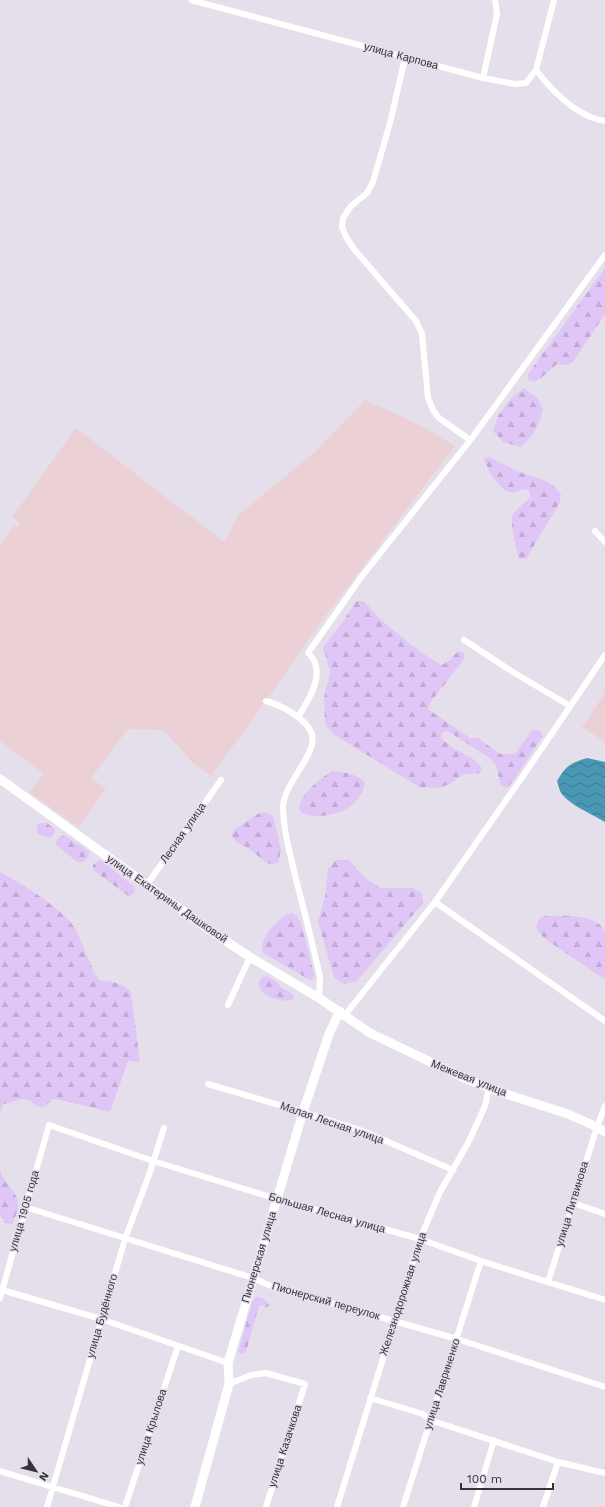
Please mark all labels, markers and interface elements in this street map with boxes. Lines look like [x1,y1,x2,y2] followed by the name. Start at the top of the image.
[362,40,441,72] street label: улица Карпова
[157,799,209,866] street label: Лесная улица
[104,852,230,946] street label: улица Екатерины Дашковой
[429,1057,510,1099] street label: Межевая улица
[279,1099,386,1147] street label: Малая Лесная улица
[553,1159,591,1248] street label: улица Литвинова
[6,1168,42,1253] street label: улица 1905 года
[267,1190,388,1236] street label: Большая Лесная улица
[239,1209,279,1304] street label: Пионерская улица
[377,1230,429,1357] street label: Железнодорожная улица
[84,1272,120,1360] street label: улица Будённого
[270,1279,382,1323] street label: Пионерский переулок
[421,1337,463,1431] street label: улица Лавриненко
[133,1387,170,1467] street label: улица Крылова
[266,1402,305,1489] street label: улица Казачкова
[16,1451,56,1491] north arrow
[461,1465,553,1491] scale bar
[36,1469,51,1484] text: N
[467,1472,502,1486] text: 100 m

